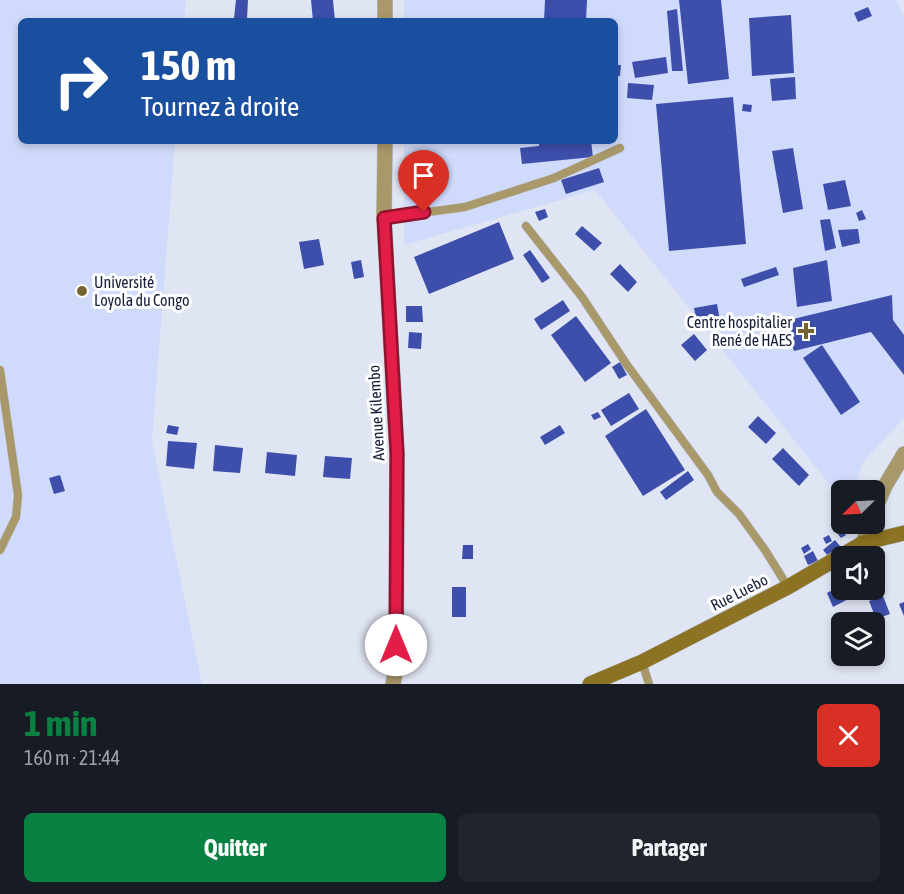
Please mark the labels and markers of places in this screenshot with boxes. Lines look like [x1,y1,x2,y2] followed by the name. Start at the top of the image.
[398,150,449,212] pin
[94,273,189,310] place label: Université Loyola du Congo
[75,284,89,298] marker: Université Loyola du Congo
[687,313,792,349] place label: Centre hospitalier René de HAES
[797,322,815,340] marker: Centre hospitalier René de HAES

